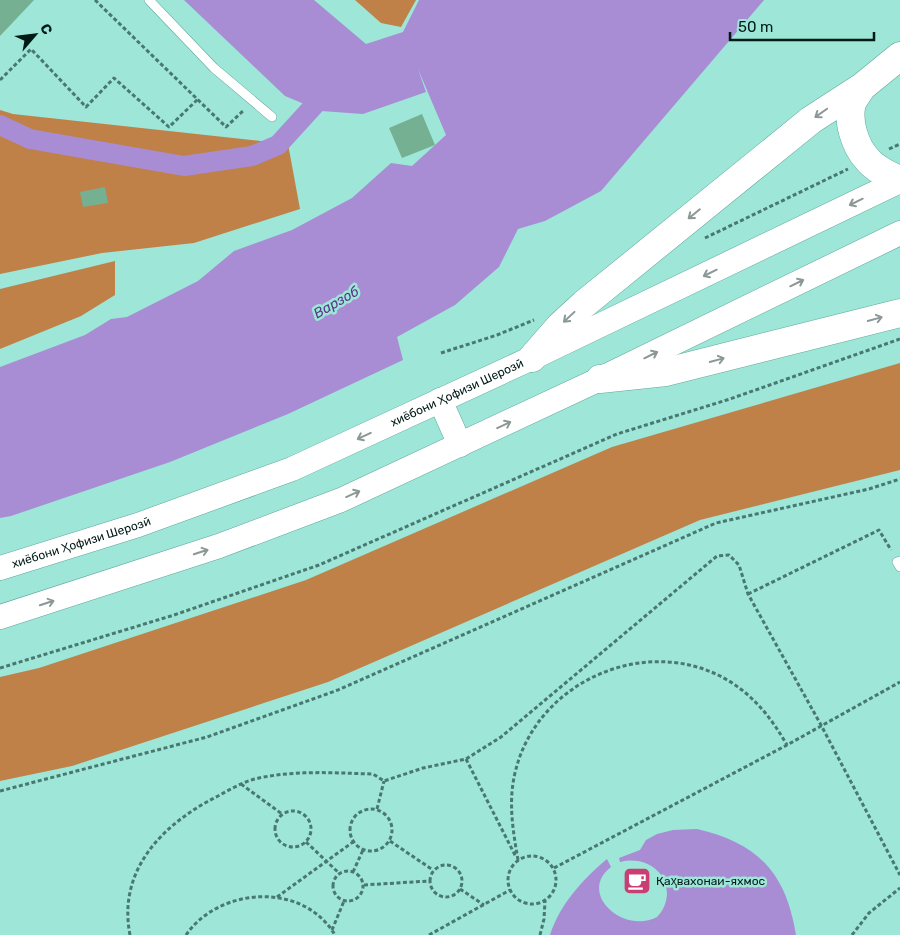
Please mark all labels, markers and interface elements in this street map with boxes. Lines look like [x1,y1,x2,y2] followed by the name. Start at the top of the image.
[10,10,60,60] north arrow
[730,10,874,42] scale bar
[738,18,773,36] text: 50 m
[36,21,56,38] text: С
[815,108,829,118] one-way arrow
[849,198,864,207] one-way arrow
[688,209,701,220] one-way arrow
[703,268,718,278] one-way arrow
[789,278,804,288] one-way arrow
[311,283,362,322] water label: Варзоб
[562,312,575,323] one-way arrow
[866,314,882,323] one-way arrow
[643,350,658,359] one-way arrow
[709,355,725,365] one-way arrow
[388,356,526,430] street label: хиёбони Ҳофизи Шерозӣ
[496,419,511,429] one-way arrow
[357,432,372,441] one-way arrow
[345,489,360,498] one-way arrow
[10,514,153,571] street label: хиёбони Ҳофизи Шерозӣ
[193,547,208,556] one-way arrow
[38,597,54,607] one-way arrow
[622,866,652,896] cafe icon: Қаҳвахонаи-яхмос
[656,874,766,888] place label: Қаҳвахонаи-яхмос

